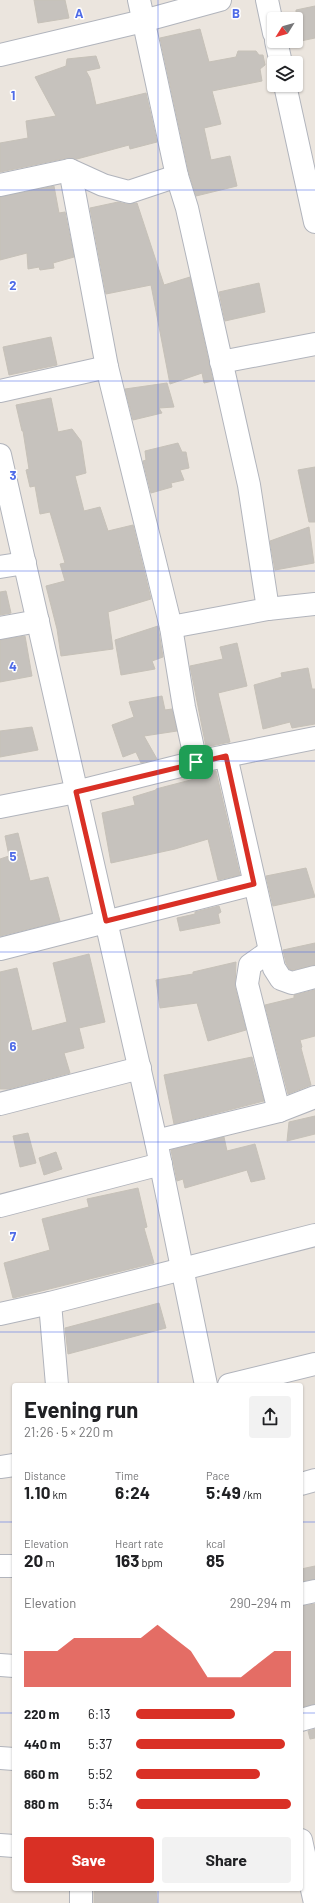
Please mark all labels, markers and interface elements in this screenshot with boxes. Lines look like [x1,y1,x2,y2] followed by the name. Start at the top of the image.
[75,5,84,21] text: A
[232,5,240,21] text: B
[267,12,303,48] north arrow
[267,12,303,92] map controls
[267,56,303,92] button: layers
[11,87,15,103] text: 1
[9,277,17,293] text: 2
[9,467,17,483] text: 3
[9,658,17,674] text: 4
[179,745,213,779] pin
[185,751,207,773] icon: arrive
[9,848,17,864] text: 5
[10,1038,17,1054] text: 6
[10,1228,17,1244] text: 7
[24,1396,138,1422] text: Evening run
[249,1396,291,1438] button: share
[24,1424,113,1440] text: 21:26 · 5 × 220 m
[24,1469,66,1482] text: Distance
[115,1469,139,1482] text: Time
[206,1469,230,1482] text: Pace
[24,1482,50,1502] text: 1.10
[115,1482,150,1502] text: 6:24
[206,1482,241,1502] text: 5:49
[50,1488,67,1501] text: km
[241,1488,262,1501] text: /km
[24,1537,68,1550] text: Elevation
[115,1537,163,1550] text: Heart rate
[206,1537,225,1550] text: kcal
[24,1550,43,1570] text: 20
[115,1550,139,1570] text: 163
[206,1550,224,1570] text: 85
[43,1556,55,1569] text: m
[139,1556,163,1569] text: bpm
[24,1595,76,1611] text: Elevation
[230,1595,291,1611] text: 290–294 m
[24,1706,59,1722] text: 220 m
[88,1706,110,1722] text: 6:13
[24,1736,61,1752] text: 440 m
[88,1736,112,1752] text: 5:37
[24,1766,59,1782] text: 660 m
[88,1766,113,1782] text: 5:52
[24,1796,59,1812] text: 880 m
[88,1796,113,1812] text: 5:34
[24,1837,154,1883] button: Save
[162,1837,291,1883] button: Share

